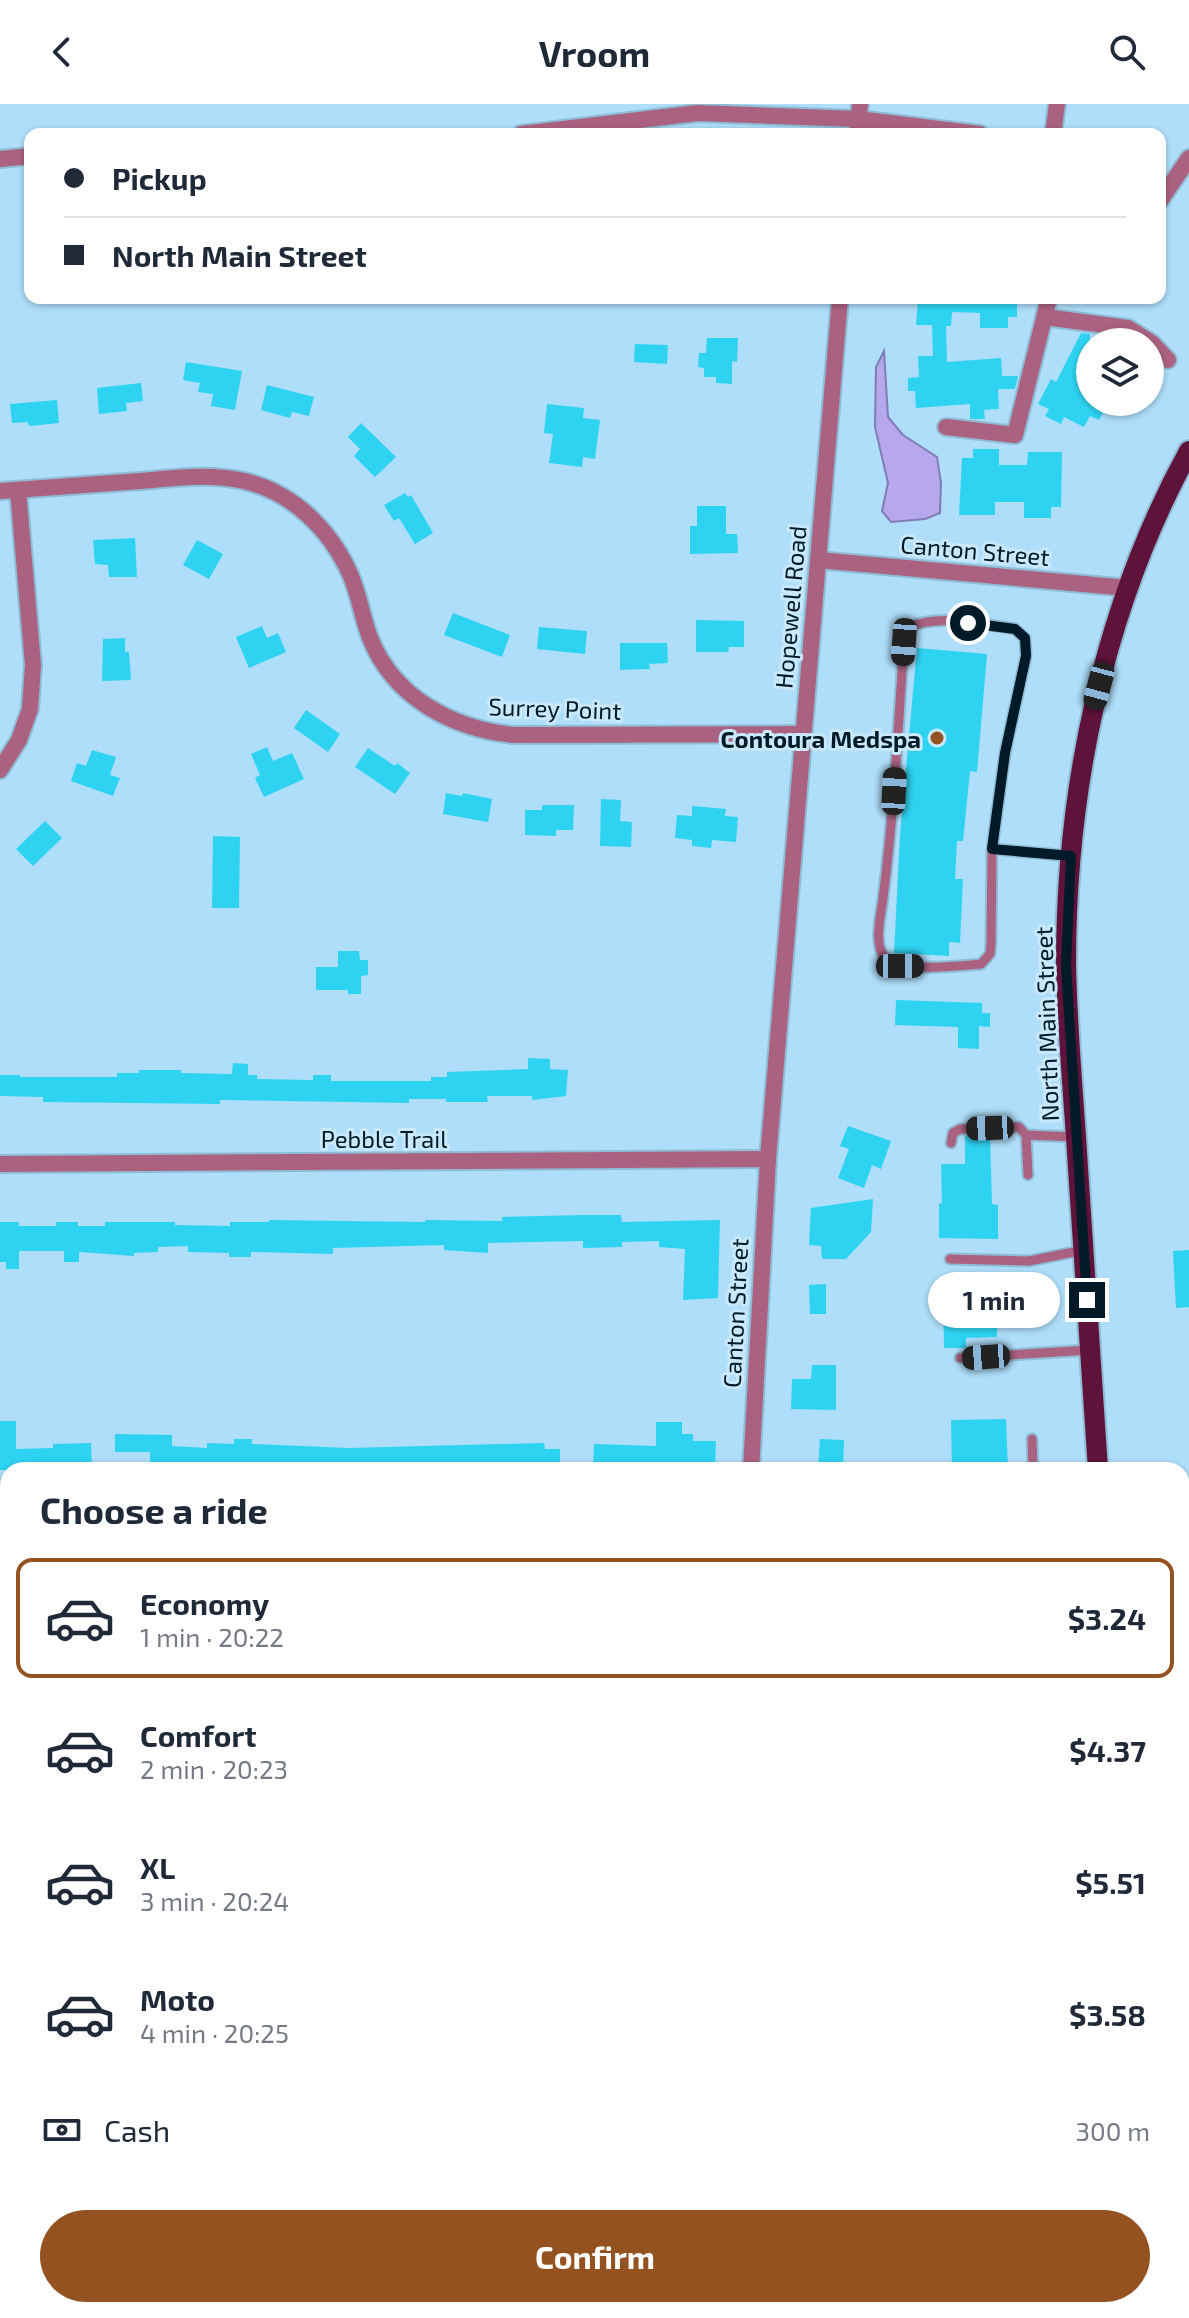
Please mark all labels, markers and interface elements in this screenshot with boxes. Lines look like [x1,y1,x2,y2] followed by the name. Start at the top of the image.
[40,30,84,74] icon: back
[1105,30,1149,74] icon: search
[539,31,650,74] text: Vroom
[112,160,207,196] text: Pickup
[112,237,367,273] text: North Main Street
[1076,328,1164,416] map controls
[1076,328,1164,416] button: layers
[768,524,812,690] street label: Hopewell Road
[899,529,1051,571] street label: Canton Street
[950,605,986,641] route start
[890,617,918,667] car
[1081,660,1117,712] car
[488,691,622,725] street label: Surrey Point
[720,724,921,753] place label: Contoura Medspa
[928,729,946,747] marker: Contoura Medspa
[881,766,907,816] car
[1028,926,1064,1122] street label: North Main Street
[876,954,924,978] car
[966,1115,1014,1141] car
[321,1124,447,1153] street label: Pebble Trail
[717,1238,753,1388] street label: Canton Street
[927,1272,1059,1328] callout: 1 min
[1069,1282,1105,1318] route end
[963,1284,1025,1315] text: 1 min
[961,1343,1011,1371] car
[40,1488,268,1531] text: Choose a ride
[44,1582,116,1654] icon: car
[140,1585,269,1621] text: Economy
[1068,1600,1146,1636] text: $3.24
[140,1621,284,1652] text: 1 min · 20:22
[44,1714,116,1786] icon: car
[140,1717,257,1753] text: Comfort
[1069,1732,1146,1768] text: $4.37
[140,1753,288,1784] text: 2 min · 20:23
[44,1846,116,1918] icon: car
[140,1849,175,1885] text: XL
[1075,1864,1146,1900] text: $5.51
[140,1885,289,1916] text: 3 min · 20:24
[44,1978,116,2050] icon: car
[140,1981,215,2017] text: Moto
[1069,1996,1146,2032] text: $3.58
[140,2017,289,2048] text: 4 min · 20:25
[40,2108,84,2152] icon: cash
[104,2112,170,2148] text: Cash
[1076,2115,1150,2146] text: 300 m
[40,2210,1150,2302] button: Confirm

